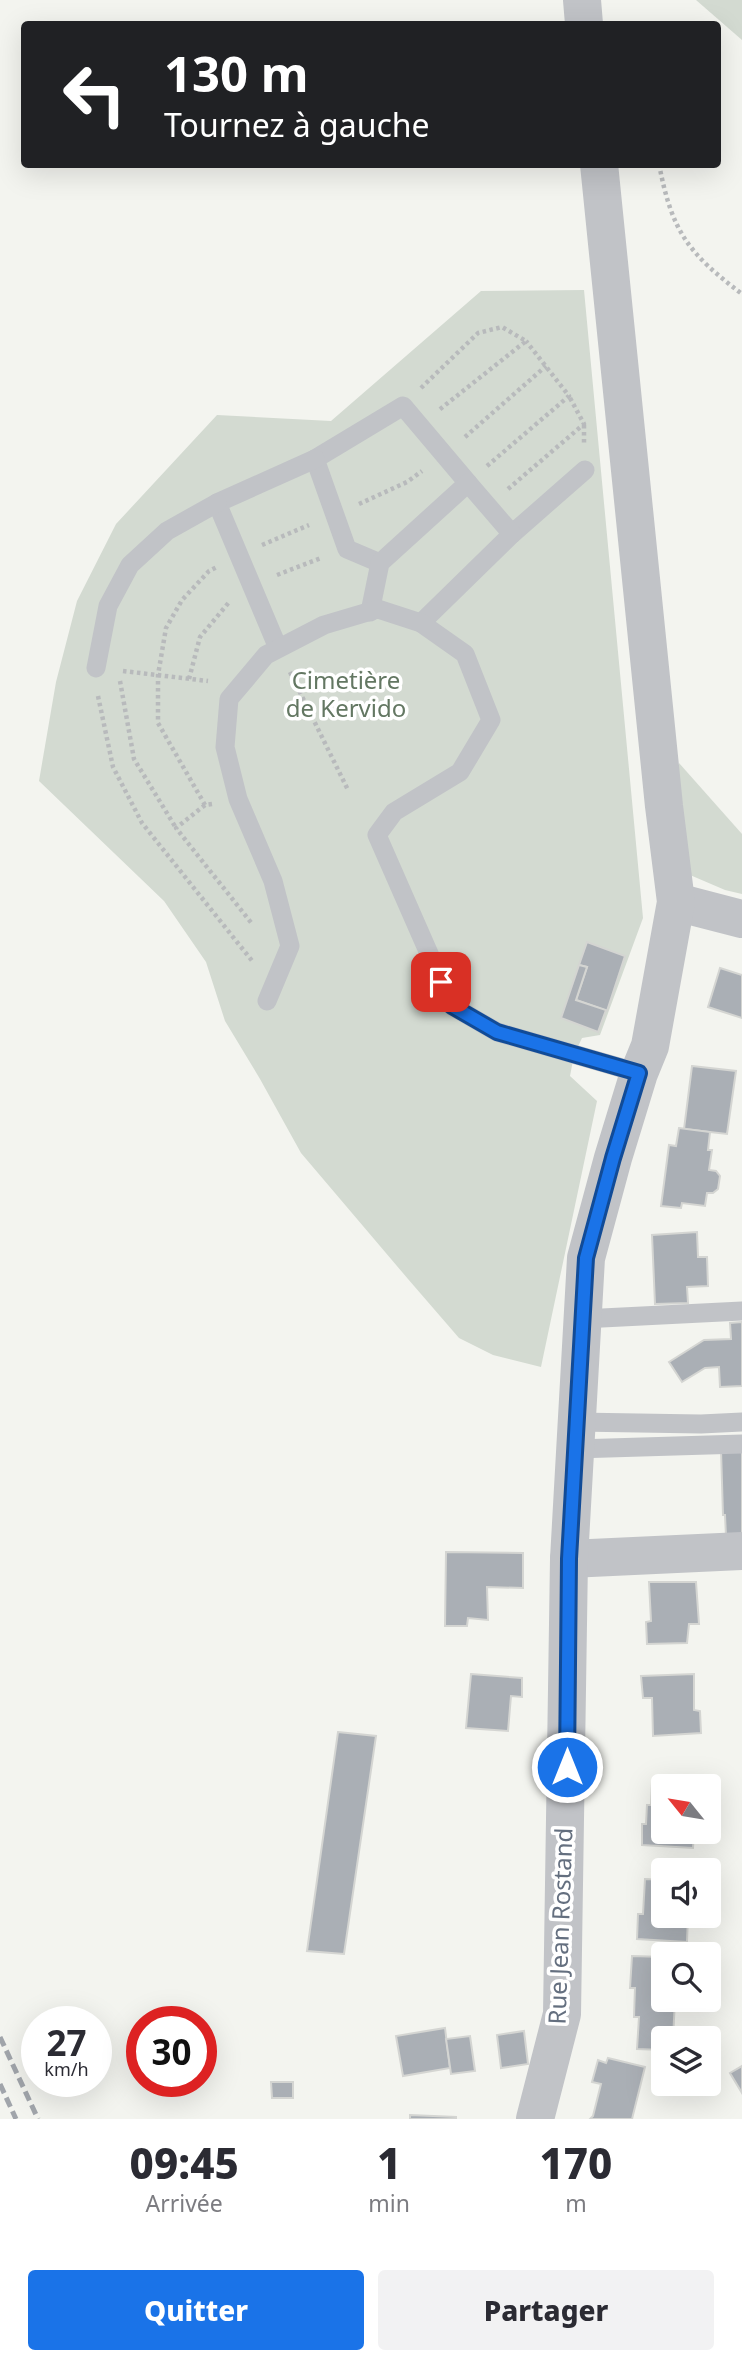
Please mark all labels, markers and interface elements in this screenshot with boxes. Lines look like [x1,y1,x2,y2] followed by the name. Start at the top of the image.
[164,40,309,106] text: 130 m
[49,49,140,140] icon: left
[164,103,430,146] text: Tournez à gauche
[286,663,406,724] park label: Cimetière de Kervido
[411,952,471,1012] pin
[422,963,460,1001] icon: arrive
[530,1730,604,1804] position arrow
[651,1774,721,1844] north arrow
[651,1774,721,2096] map controls
[540,1827,579,2025] street label: Rue Jean Rostand
[651,1858,721,1928] button: sound
[651,1942,721,2012] button: search
[126,2006,217,2097] speed limit sign: 30
[46,2019,87,2066] text: 27
[651,2026,721,2096] button: layers
[44,2057,89,2081] text: km/h
[130,2134,239,2191] text: 09:45
[377,2134,401,2191] text: 1
[540,2134,612,2191] text: 170
[146,2187,223,2219] text: Arrivée
[368,2187,410,2219] text: min
[565,2187,587,2219] text: m
[28,2270,364,2350] button: Quitter
[378,2270,714,2350] button: Partager

